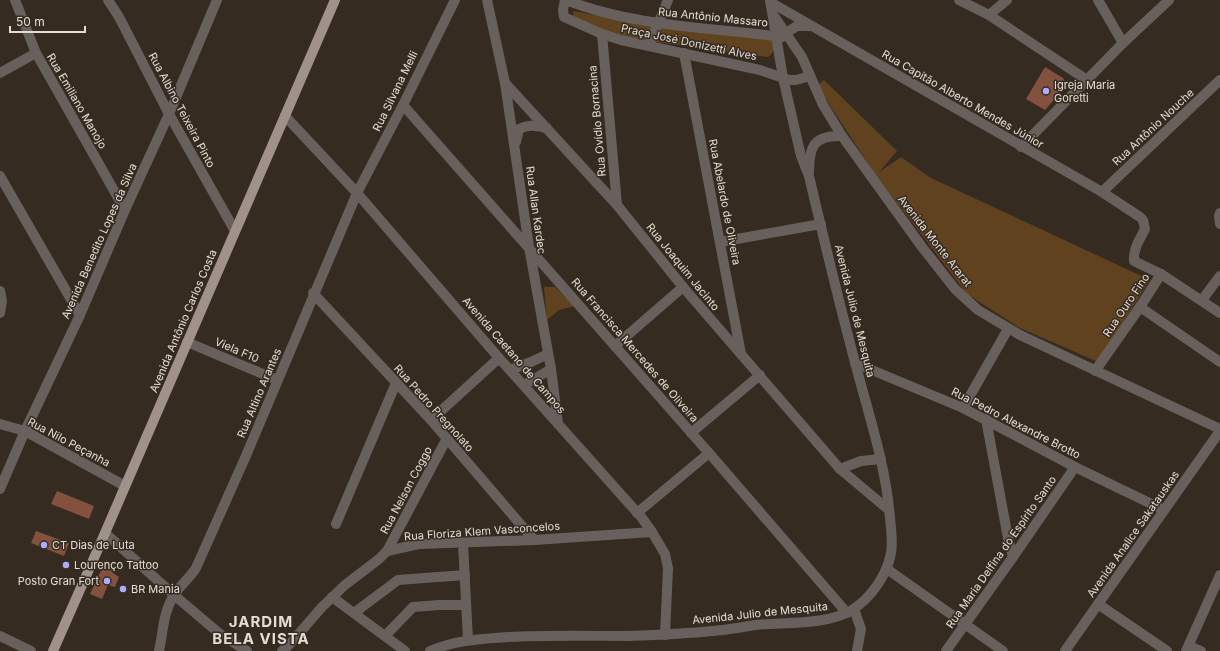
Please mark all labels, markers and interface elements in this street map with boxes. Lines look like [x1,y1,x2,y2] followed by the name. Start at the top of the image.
[657,4,769,30] street label: Rua Antônio Massaro
[10,8,85,34] scale bar
[16,14,45,29] text: 50 m
[620,21,758,63] street label: Praça José Donizetti Alves
[880,47,1046,151] street label: Rua Capitão Alberto Mendes Júnior
[369,49,421,133] street label: Rua Silvana Melli
[146,50,219,170] street label: Rua Albino Teixeira Pinto
[44,51,110,152] street label: Rua Emiliano Manojo
[585,65,609,177] street label: Rua Ovídio Bornacina
[1054,78,1115,105] place label: Igreja Maria Goretti
[1041,86,1051,96] marker: Igreja Maria Goretti
[1109,86,1197,168] street label: Rua Antônio Nouche
[706,138,744,266] street label: Rua Abelardo de Oliveira
[58,161,140,321] street label: Avenida Benedito Lopes da Silva
[523,165,549,255] street label: Rua Allan Kardec
[895,192,975,290] street label: Avenida Monte Ararat
[643,220,723,314] street label: Rua Joaquim Jacinto
[832,243,878,379] street label: Avenida Julio de Mesquita
[146,247,220,395] street label: Avenida Antônio Carlos Costa
[1100,270,1153,339] street label: Rua Ouro Fino
[568,275,702,425] street label: Rua Francisca Mercedes de Oliveira
[459,294,569,416] street label: Avenida Caetano de Campos
[213,334,261,366] street label: Viela F10
[234,346,284,440] street label: Rua Altino Arantes
[391,361,477,455] street label: Rua Pedro Pregnolato
[949,384,1083,462] street label: Rua Pedro Alexandre Brotto
[25,414,113,470] street label: Rua Nilo Peçanha
[377,444,435,536] street label: Rua Nelson Coggo
[1084,468,1182,600] street label: Avenida Analice Sakatauskas
[943,473,1059,631] street label: Rua Maria Delfina do Espírito Santo
[404,519,561,543] street label: Rua Floriza Klem Vasconcelos
[52,538,135,552] place label: CT Dias de Luta
[39,540,49,550] marker: CT Dias de Luta
[74,558,159,572] place label: Lourenço Tattoo
[61,560,71,570] marker: Lourenço Tattoo
[18,574,99,588] place label: Posto Gran Fort
[102,576,112,586] marker: Posto Gran Fort
[131,582,180,596] place label: BR Mania
[118,584,128,594] marker: BR Mania
[691,599,829,627] street label: Avenida Julio de Mesquita
[212,612,310,648] district label: JARDIM BELA VISTA

